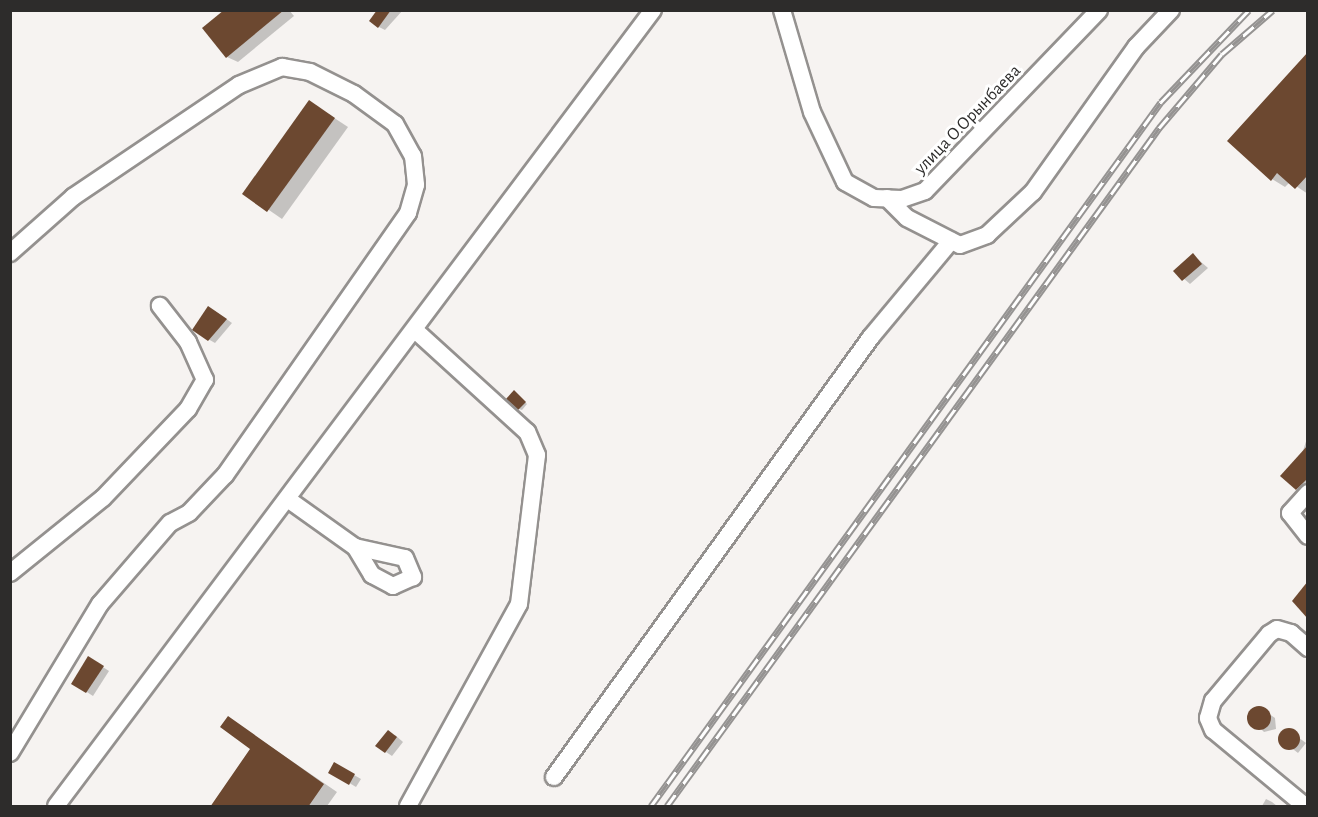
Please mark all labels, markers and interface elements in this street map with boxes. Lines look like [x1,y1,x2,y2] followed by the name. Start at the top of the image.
[910,61,1026,179] street label: улица О.Орынбаева

